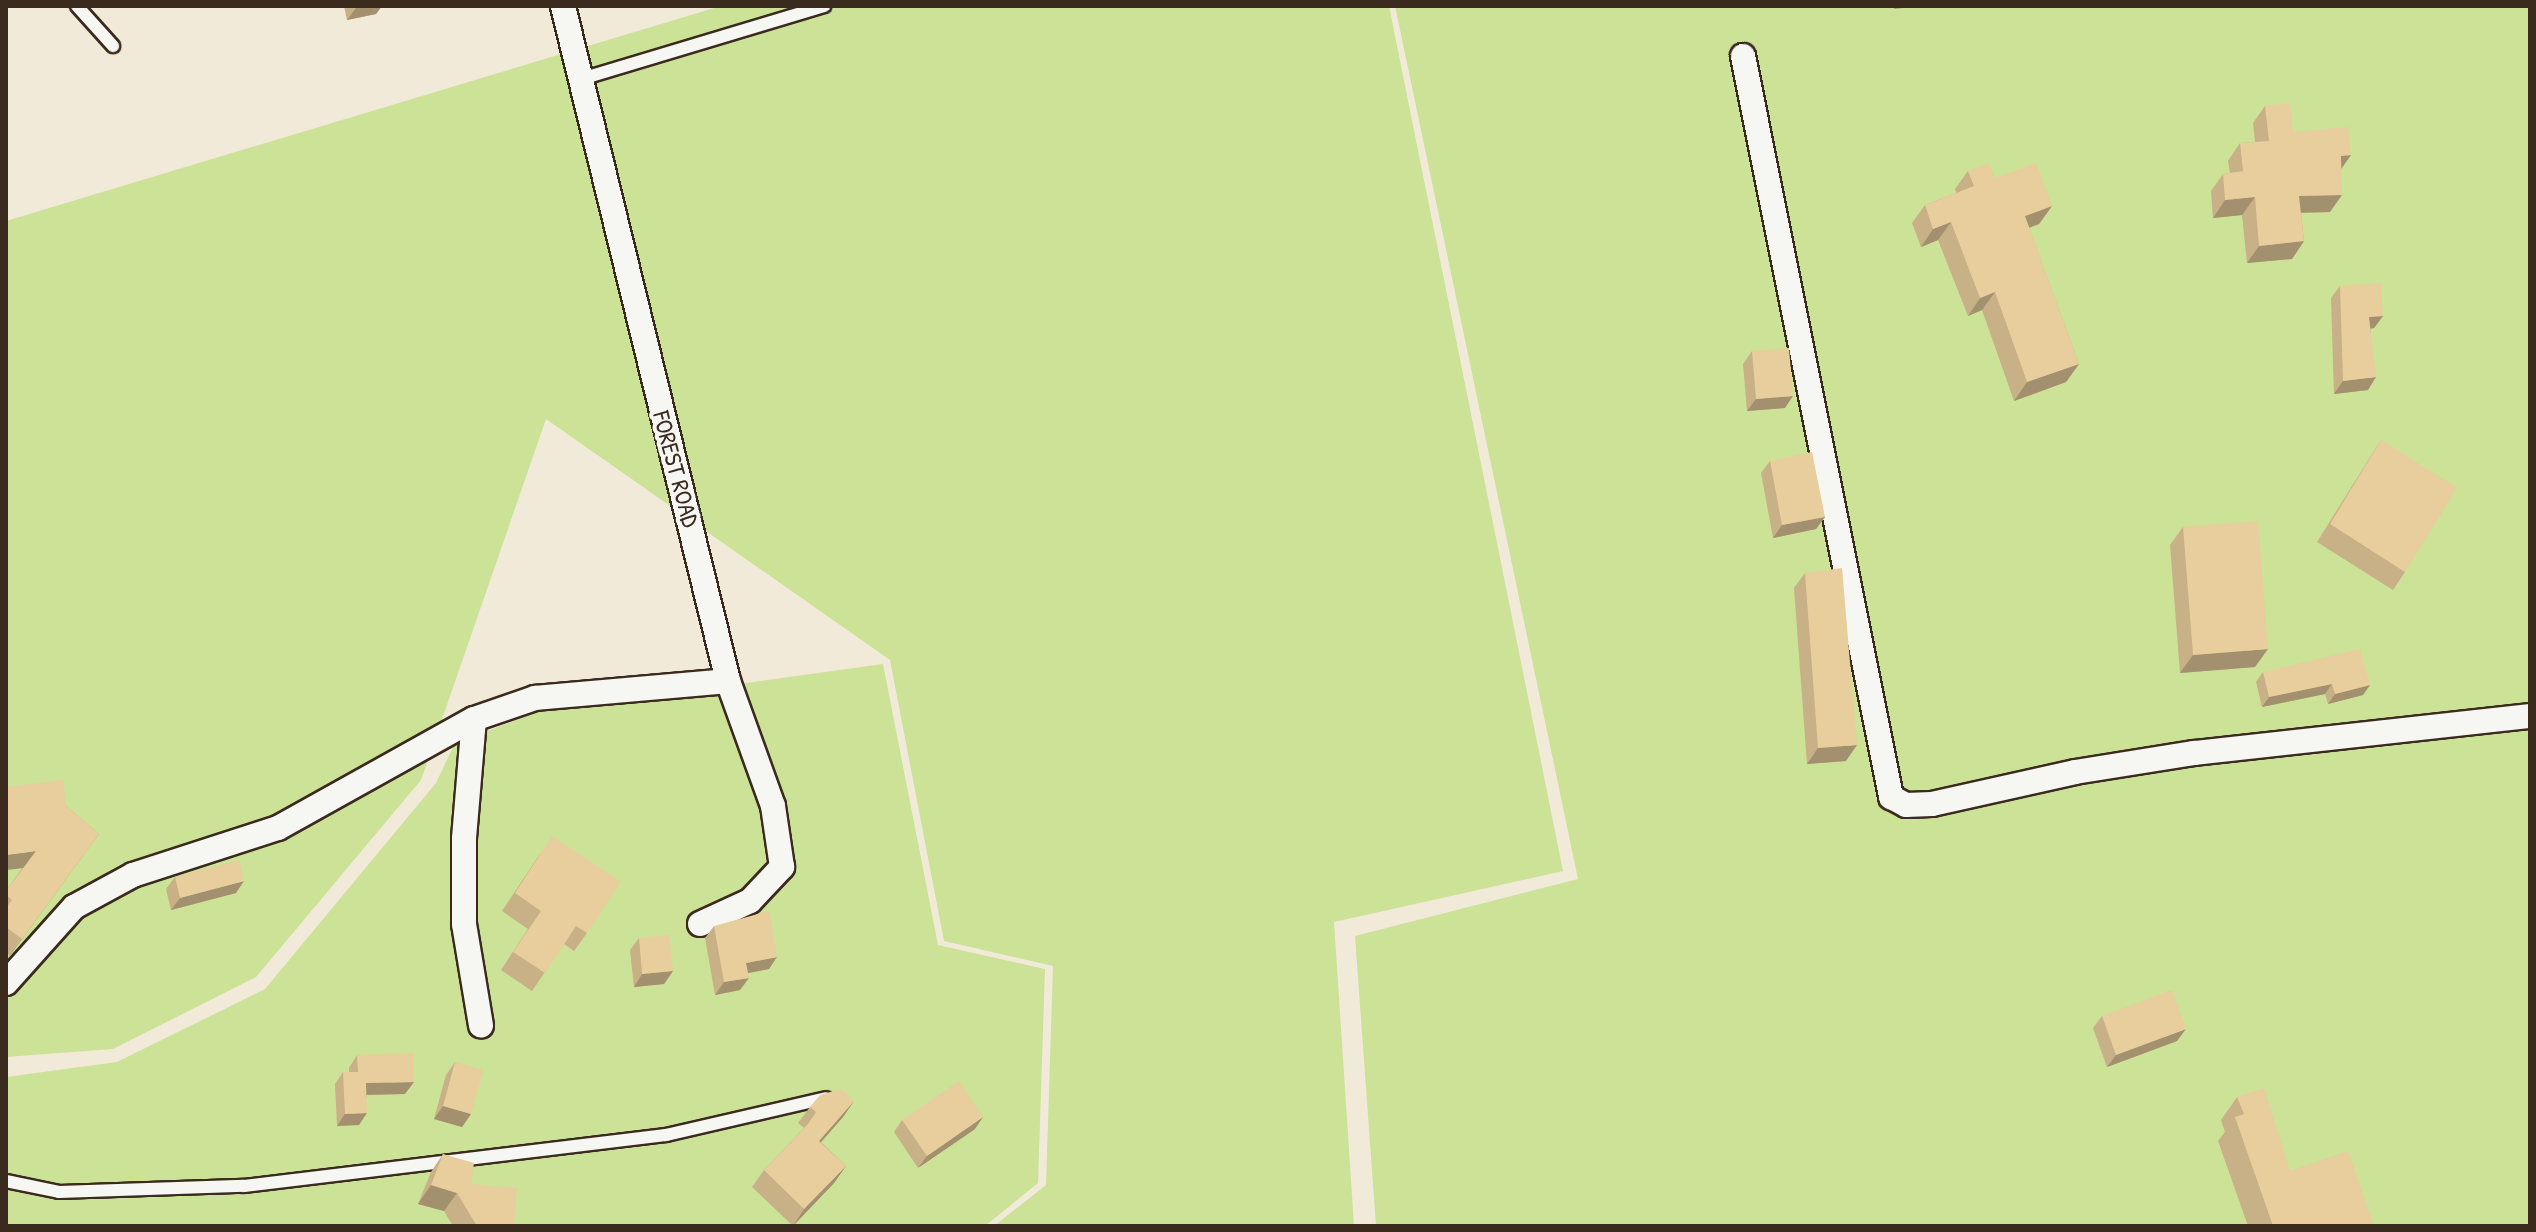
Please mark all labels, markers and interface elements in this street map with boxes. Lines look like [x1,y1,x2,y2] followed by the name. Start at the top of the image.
[647,408,705,530] street label: FOREST ROAD

